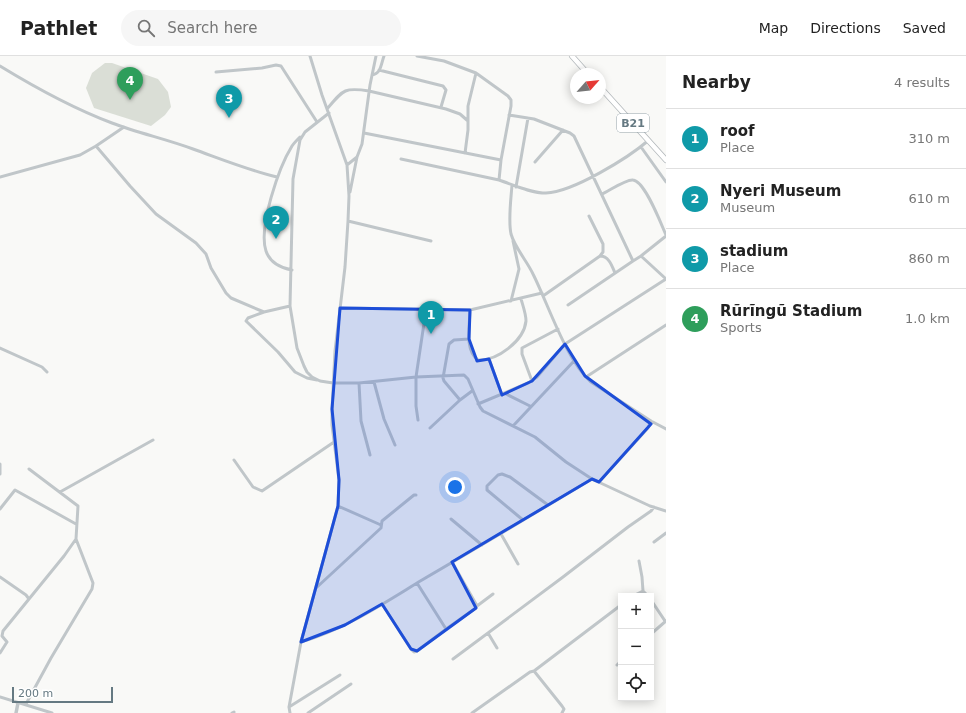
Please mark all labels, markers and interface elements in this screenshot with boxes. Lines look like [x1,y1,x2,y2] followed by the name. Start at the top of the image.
[121,10,401,46] search box
[20,17,97,39] text: Pathlet
[135,17,157,39] icon: search
[167,19,257,37] text: Search here
[759,20,788,36] text: Map
[810,20,881,36] text: Directions
[903,20,946,36] text: Saved
[117,67,143,100] pin: 4
[570,68,606,104] north arrow
[682,72,751,92] text: Nearby
[894,75,950,90] text: 4 results
[216,85,242,118] pin: 3
[617,114,649,132] road number: B21
[720,122,755,140] text: roof
[690,131,700,146] text: 1
[908,131,950,146] text: 310 m
[720,140,755,155] text: Place
[720,182,841,200] text: Nyeri Museum
[690,191,700,206] text: 2
[908,191,950,206] text: 610 m
[720,200,775,215] text: Museum
[263,206,289,239] pin: 2
[720,242,788,260] text: stadium
[690,251,700,266] text: 3
[908,251,950,266] text: 860 m
[720,260,755,275] text: Place
[418,301,444,334] pin: 1
[720,302,862,320] text: Rũrĩngũ Stadium
[690,311,700,326] text: 4
[905,311,950,326] text: 1.0 km
[720,320,762,335] text: Sports
[445,477,465,497] your location
[618,593,654,701] map controls
[618,593,654,629] button: +
[618,629,654,665] button: −
[618,665,654,701] button: locate
[12,685,113,704] scale bar
[18,687,53,700] text: 200 m

